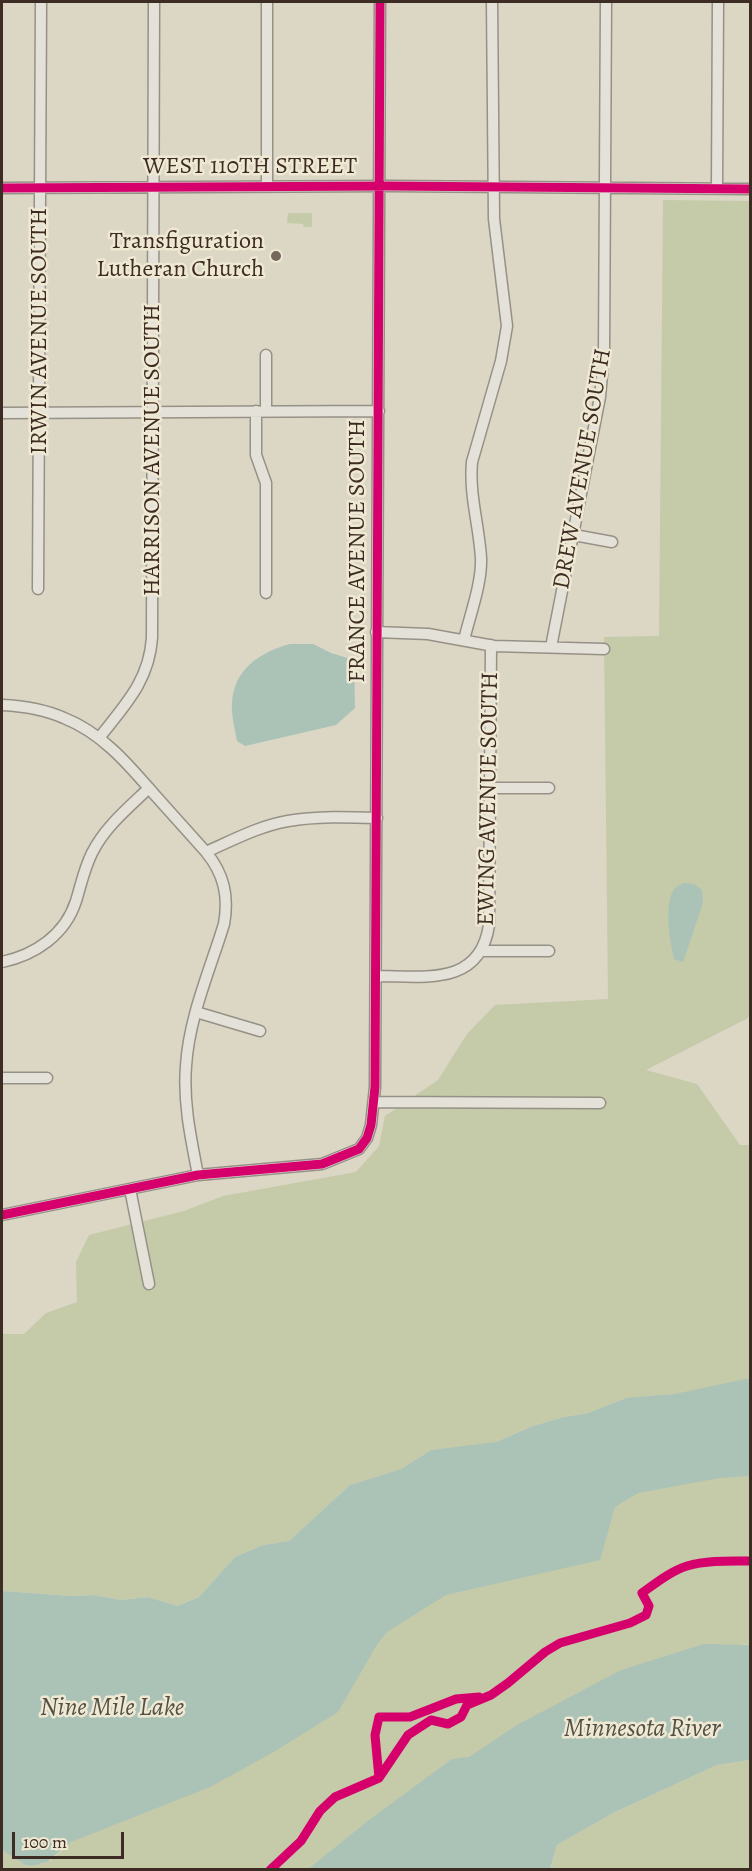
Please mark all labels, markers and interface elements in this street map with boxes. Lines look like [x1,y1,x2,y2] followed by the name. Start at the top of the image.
[143,153,357,181] street label: WEST 110TH STREET
[26,208,54,454] street label: IRWIN AVENUE SOUTH
[97,228,264,284] place label: Transfiguration Lutheran Church
[269,249,283,263] marker: Transfiguration Lutheran Church
[139,304,167,596] street label: HARRISON AVENUE SOUTH
[548,346,618,592] street label: DREW AVENUE SOUTH
[344,419,372,683] street label: FRANCE AVENUE SOUTH
[472,672,506,926] street label: EWING AVENUE SOUTH
[40,1693,184,1725] water label: Nine Mile Lake
[564,1714,720,1746] water label: Minnesota River
[15,1820,128,1858] scale bar
[23,1830,67,1854] text: 100 m

